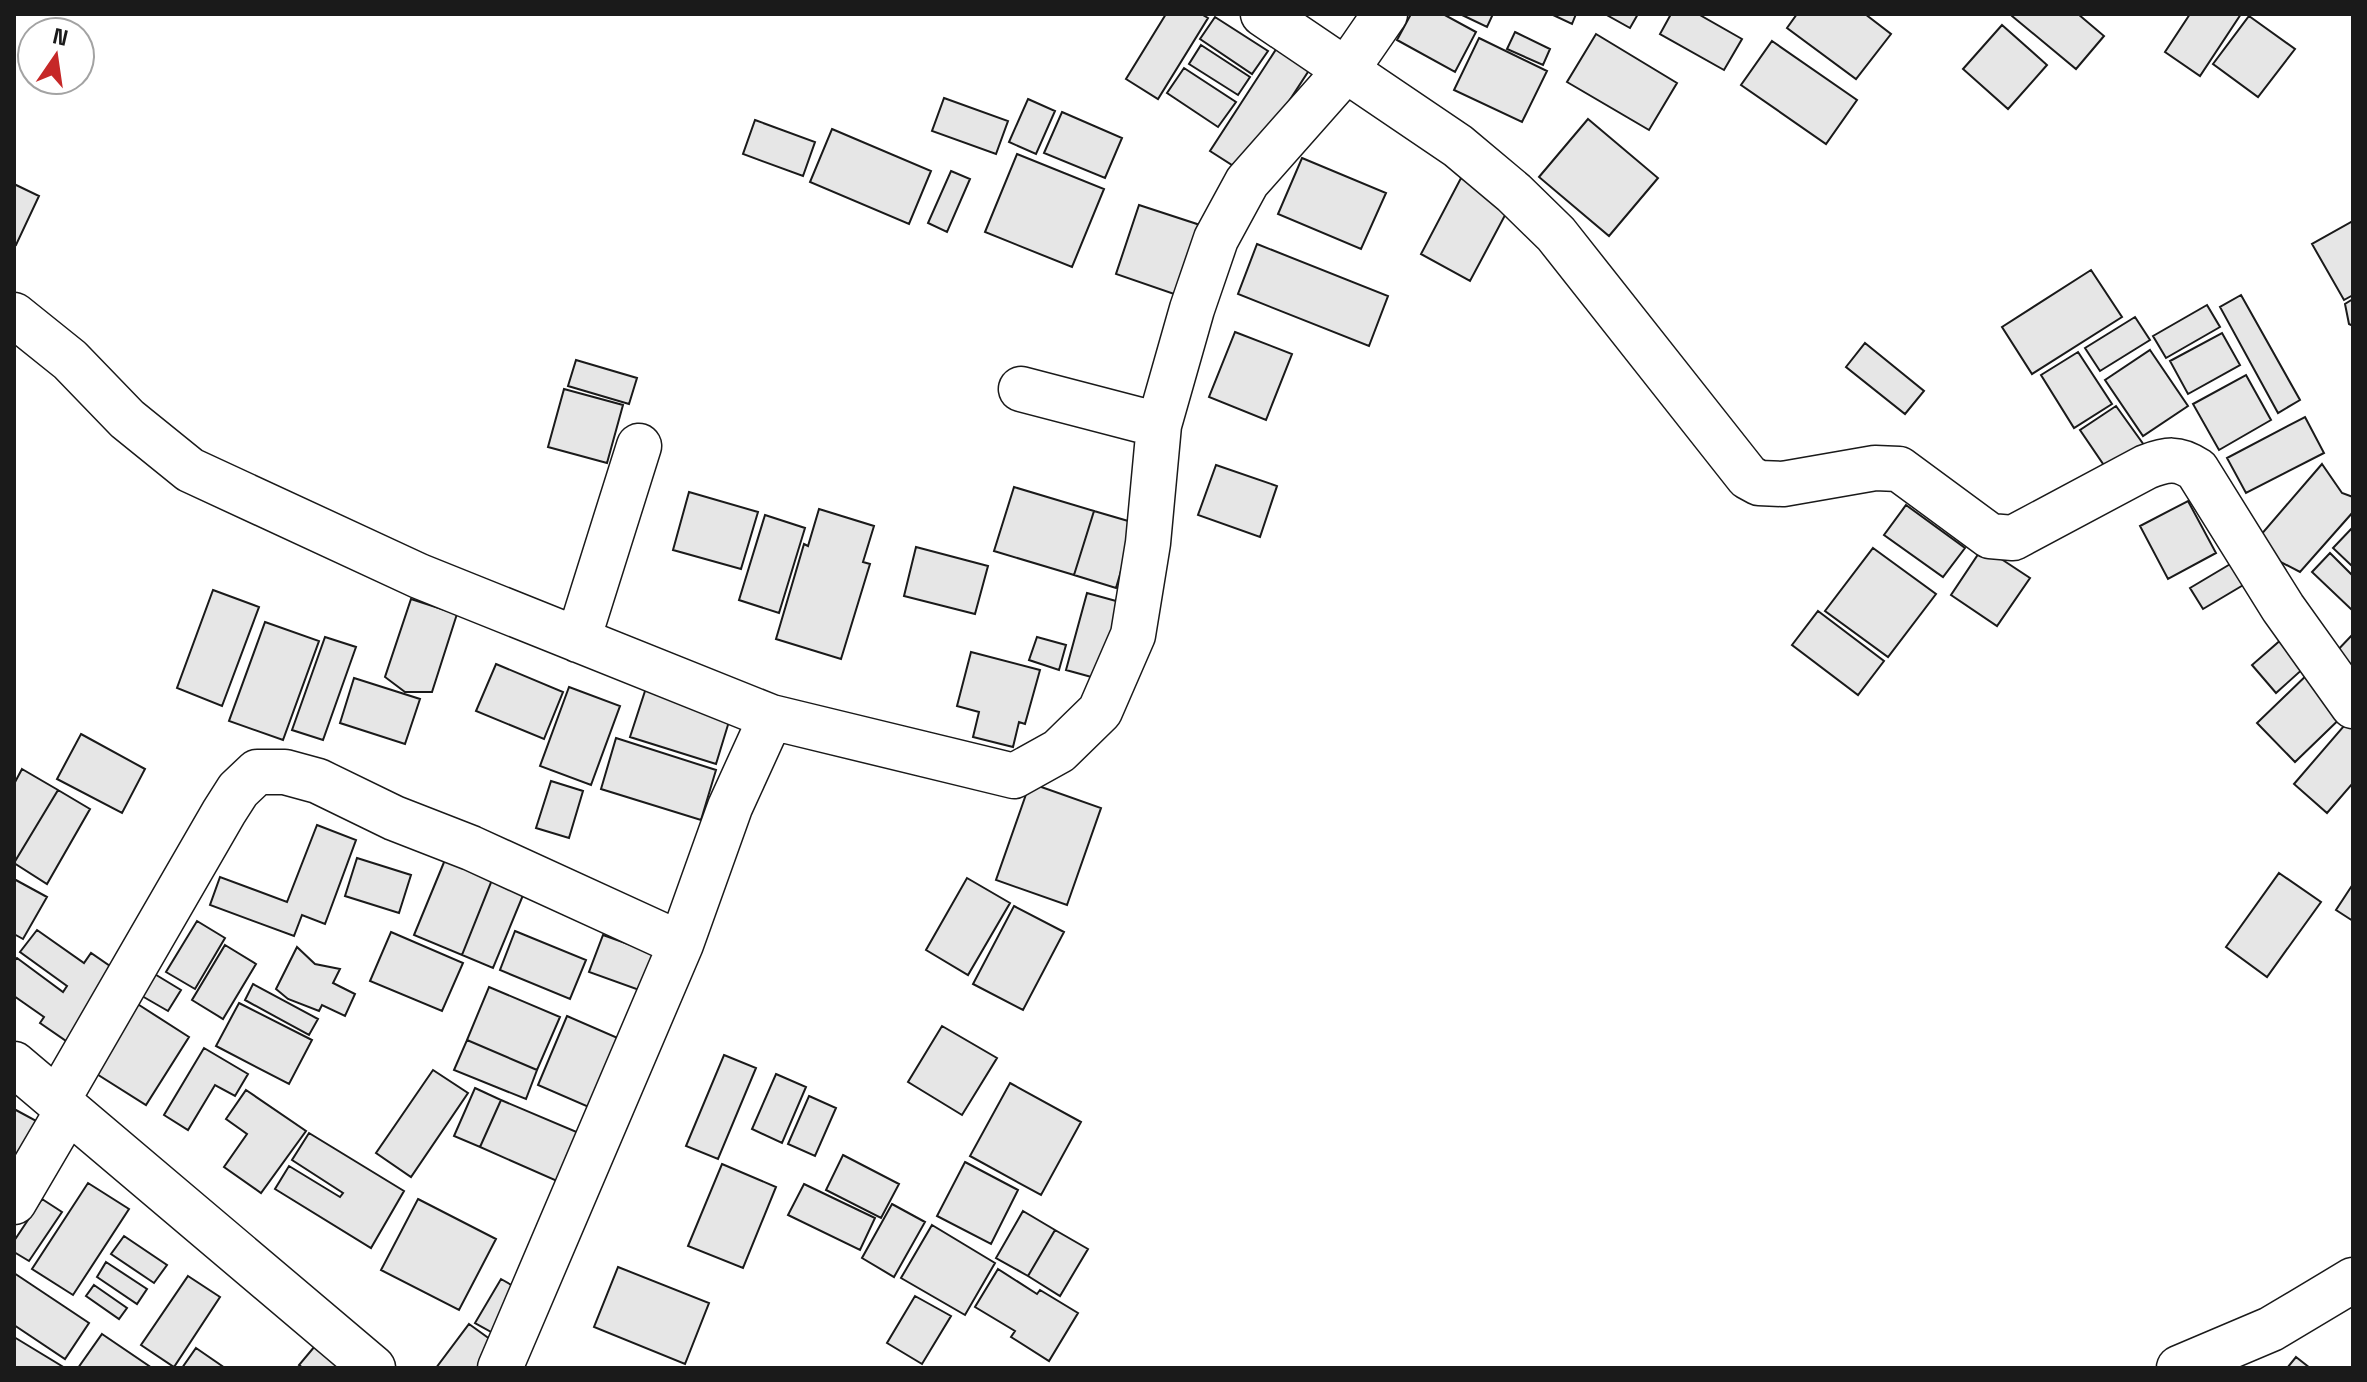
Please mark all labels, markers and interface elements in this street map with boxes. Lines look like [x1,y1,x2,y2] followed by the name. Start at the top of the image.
[16,16,96,96] north arrow
[50,21,71,52] text: N

